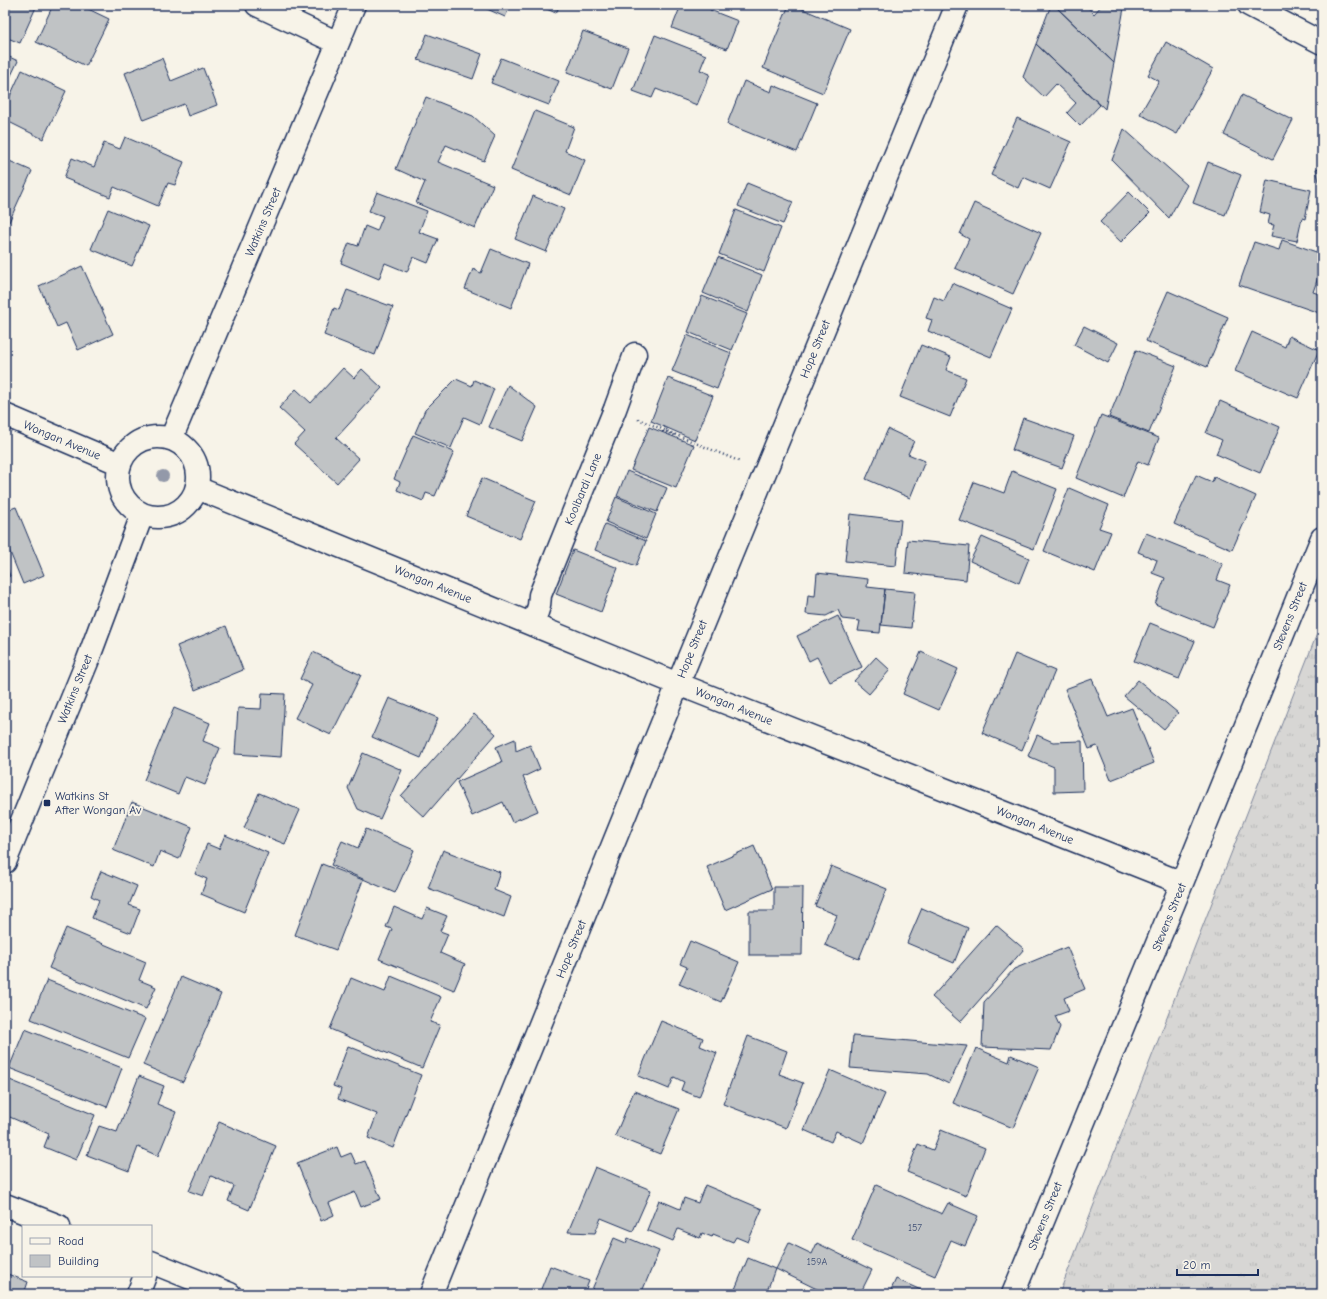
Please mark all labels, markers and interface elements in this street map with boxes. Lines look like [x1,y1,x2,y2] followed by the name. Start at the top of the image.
[242,185,284,259] street label: Watkins Street
[797,317,833,380] street label: Hope Street
[21,417,103,463] street label: Wongan Avenue
[562,451,604,527] street label: Koolbardi Lane
[392,562,474,606] street label: Wongan Avenue
[1270,579,1310,652] street label: Stevens Street
[674,617,710,680] street label: Hope Street
[55,652,95,726] street label: Watkins Street
[693,684,775,728] street label: Wongan Avenue
[55,789,141,817] place label: Watkins St After Wongan Av
[42,798,52,808] marker: Watkins St After Wongan Av
[994,803,1076,847] street label: Wongan Avenue
[1149,880,1189,953] street label: Stevens Street
[553,917,589,980] street label: Hope Street
[1025,1179,1065,1252] street label: Stevens Street
[908,1222,922,1234] house number: 157
[22,1225,152,1277] legend
[58,1234,84,1248] text: Road
[1177,1251,1258,1277] scale bar
[58,1254,99,1268] text: Building
[807,1256,827,1268] house number: 159A
[1183,1258,1211,1272] text: 20 m

